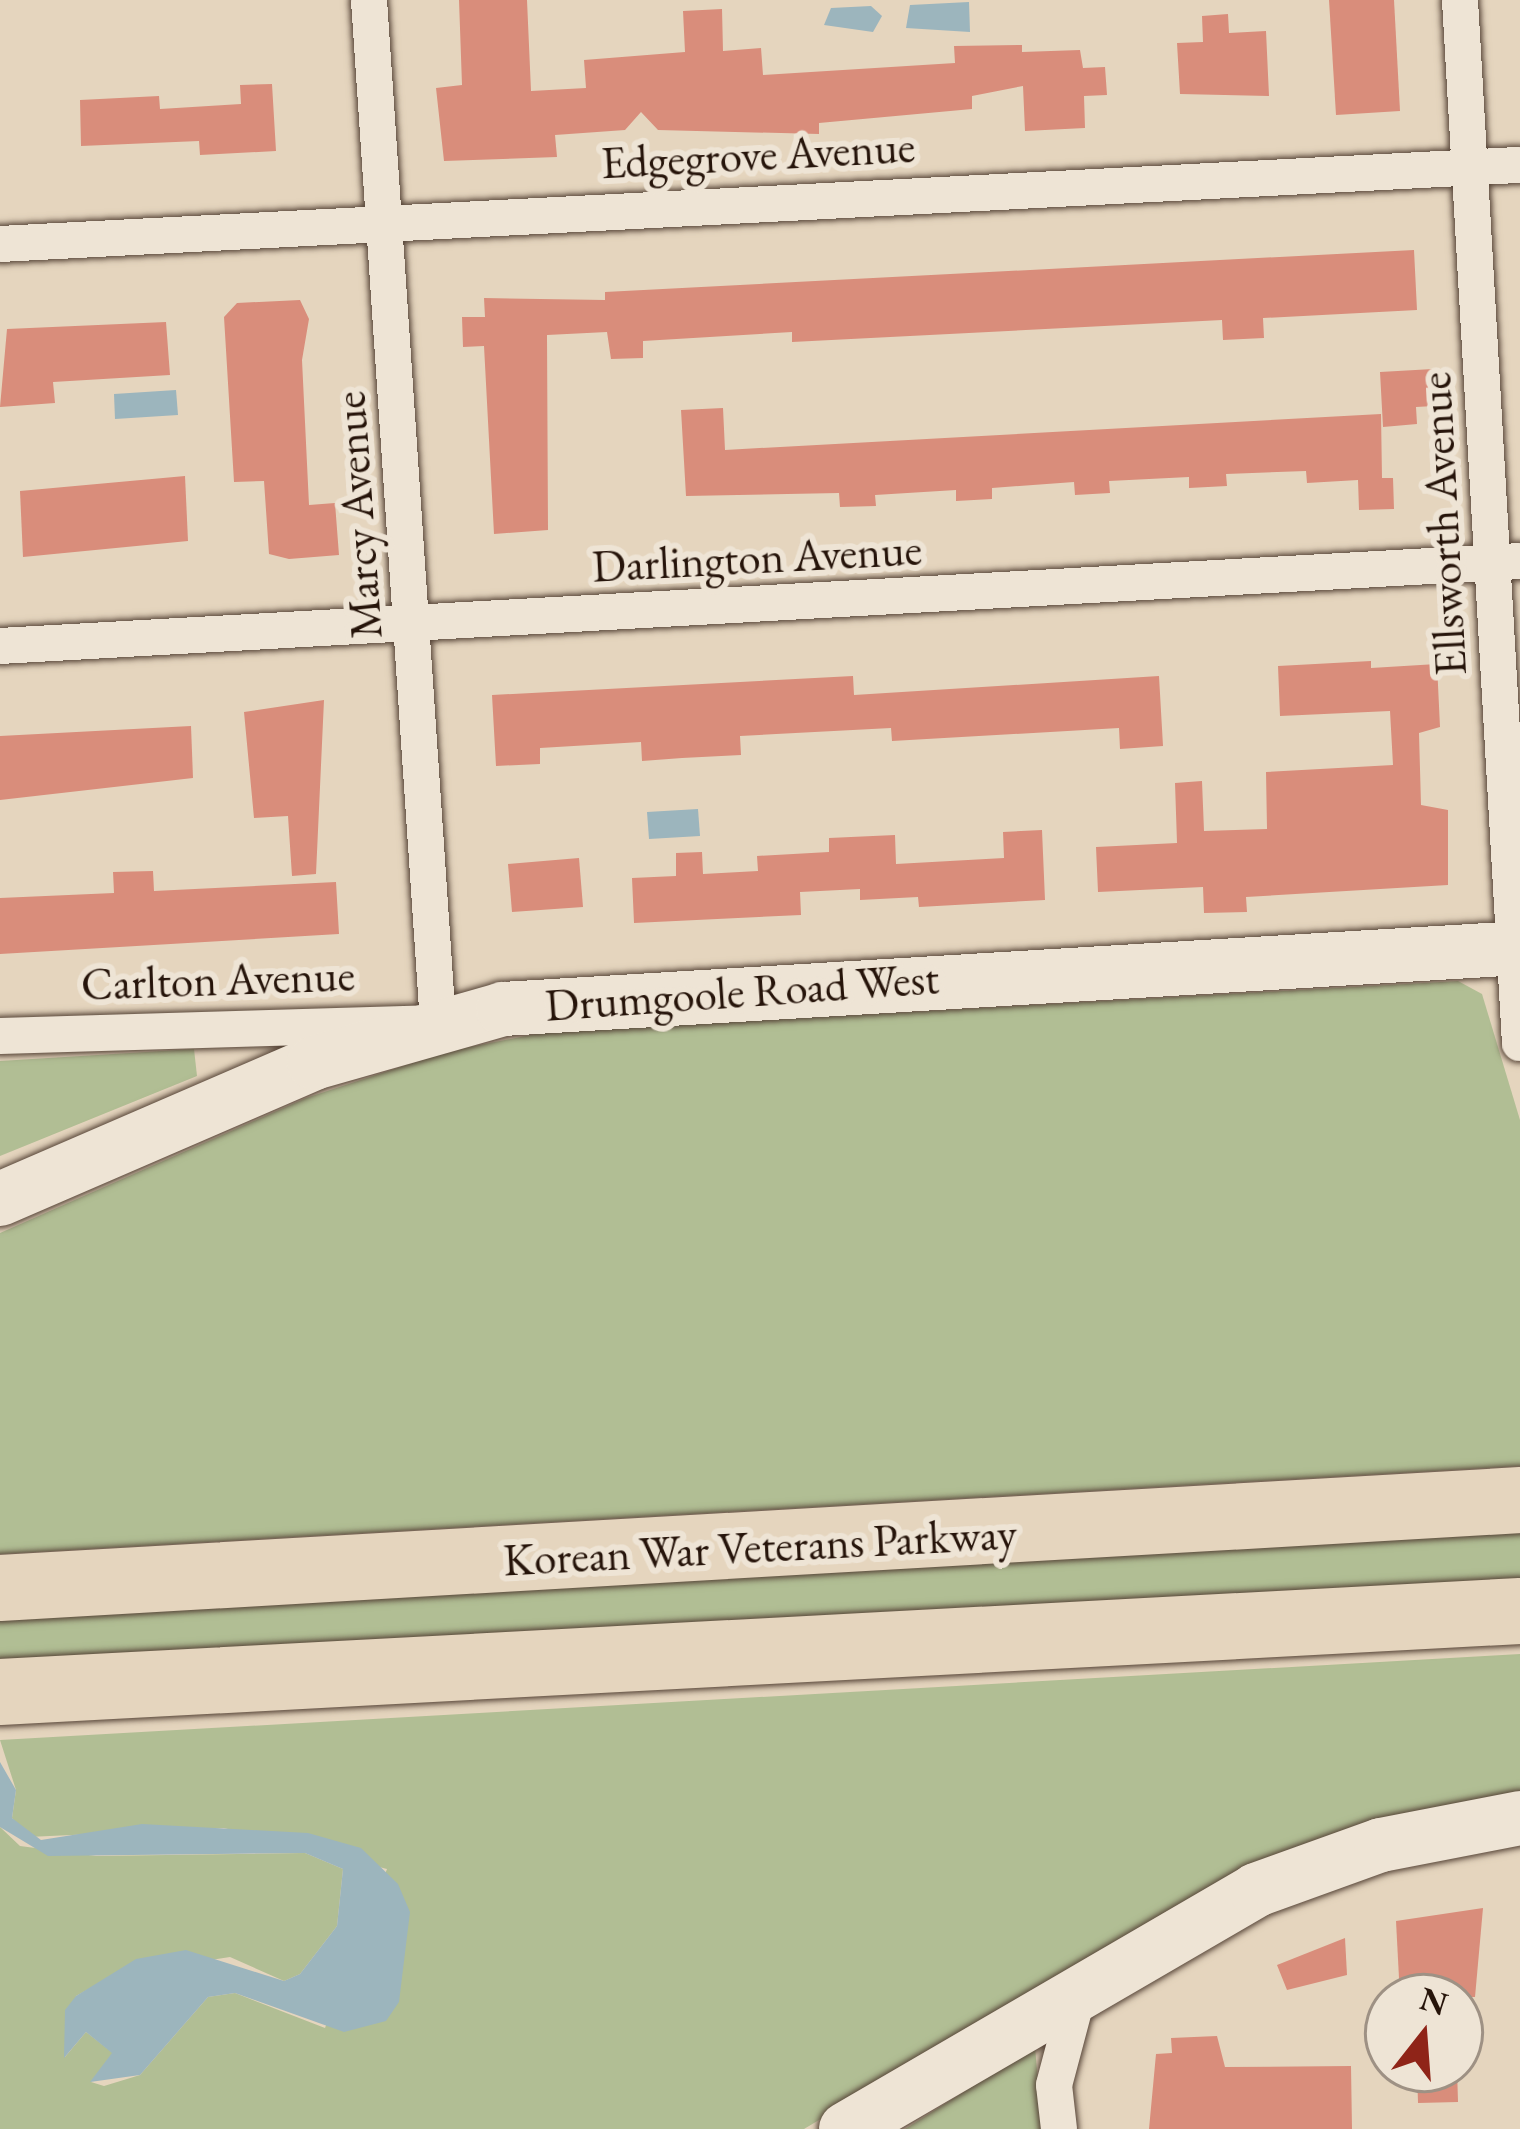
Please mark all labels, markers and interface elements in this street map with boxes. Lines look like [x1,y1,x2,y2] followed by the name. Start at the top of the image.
[599,120,917,190] street label: Edgegrove Avenue
[1408,371,1478,677] street label: Ellsworth Avenue
[322,389,394,641] street label: Marcy Avenue
[591,522,923,594] street label: Darlington Avenue
[80,948,356,1012] street label: Carlton Avenue
[543,951,941,1033] street label: Drumgoole Road West
[502,1507,1018,1587] street label: Korean War Veterans Parkway
[1364,1973,1484,2093] north arrow
[1415,1976,1453,2025] text: N

